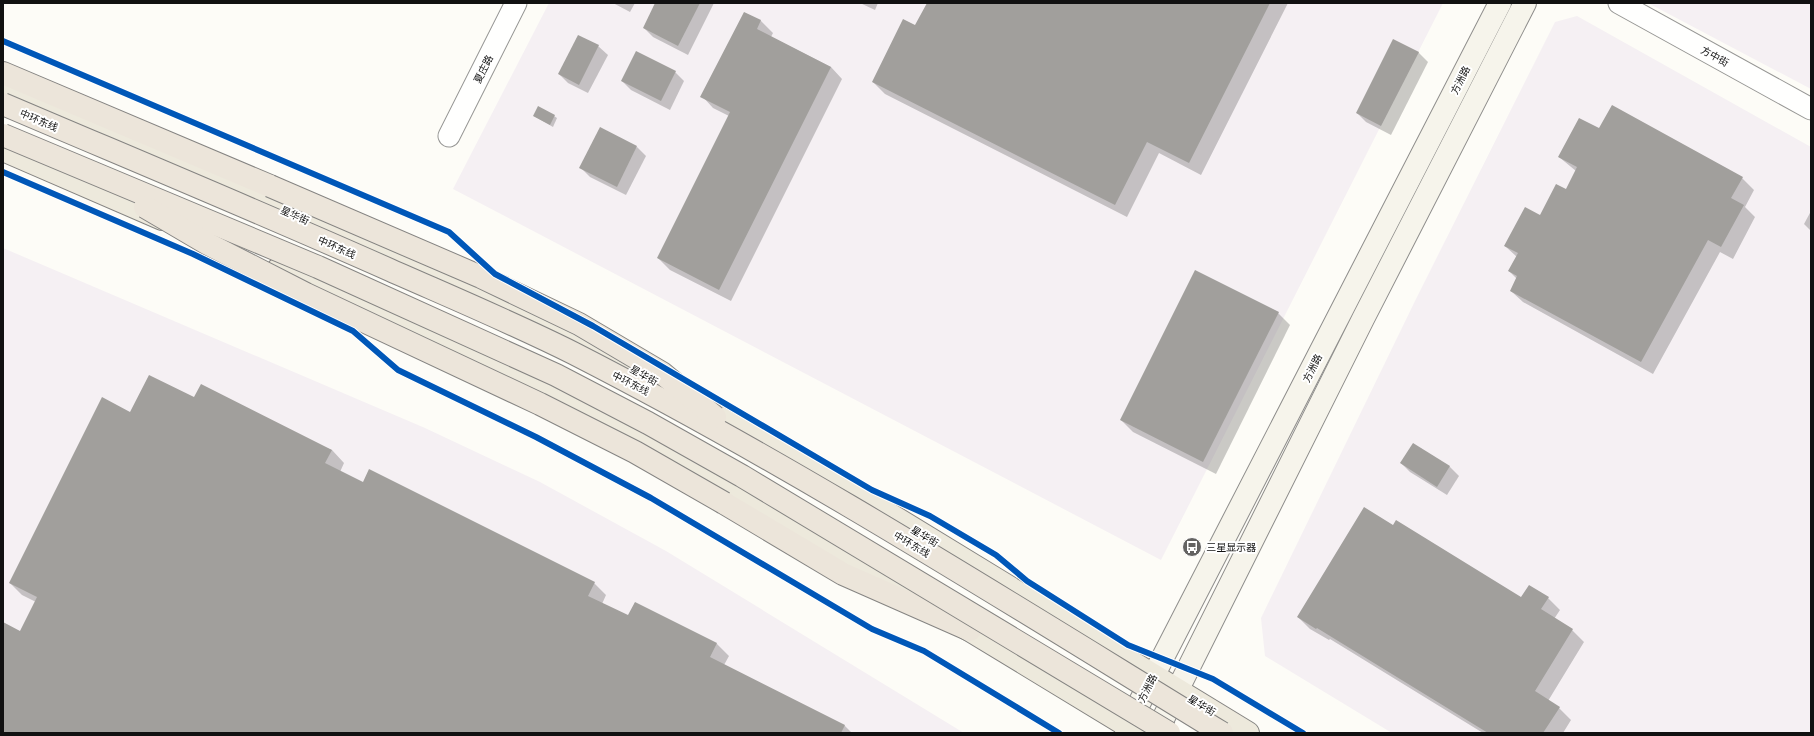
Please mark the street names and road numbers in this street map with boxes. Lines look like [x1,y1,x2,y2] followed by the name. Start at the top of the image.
[1699,44,1731,69] street label: 方中街
[472,53,495,85] street label: 夏庄路
[1449,64,1472,96] street label: 方洲路
[18,108,59,133] street label: 中环东线
[279,205,311,226] street label: 星华街
[316,234,357,261] street label: 中环东线
[1301,352,1324,384] street label: 方洲路
[628,363,660,388] street label: 星华街
[610,369,651,397] street label: 中环东线
[909,524,940,549] street label: 星华街
[892,529,932,559] street label: 中环东线
[1136,672,1159,704] street label: 方洲路
[1186,693,1217,718] street label: 星华街

